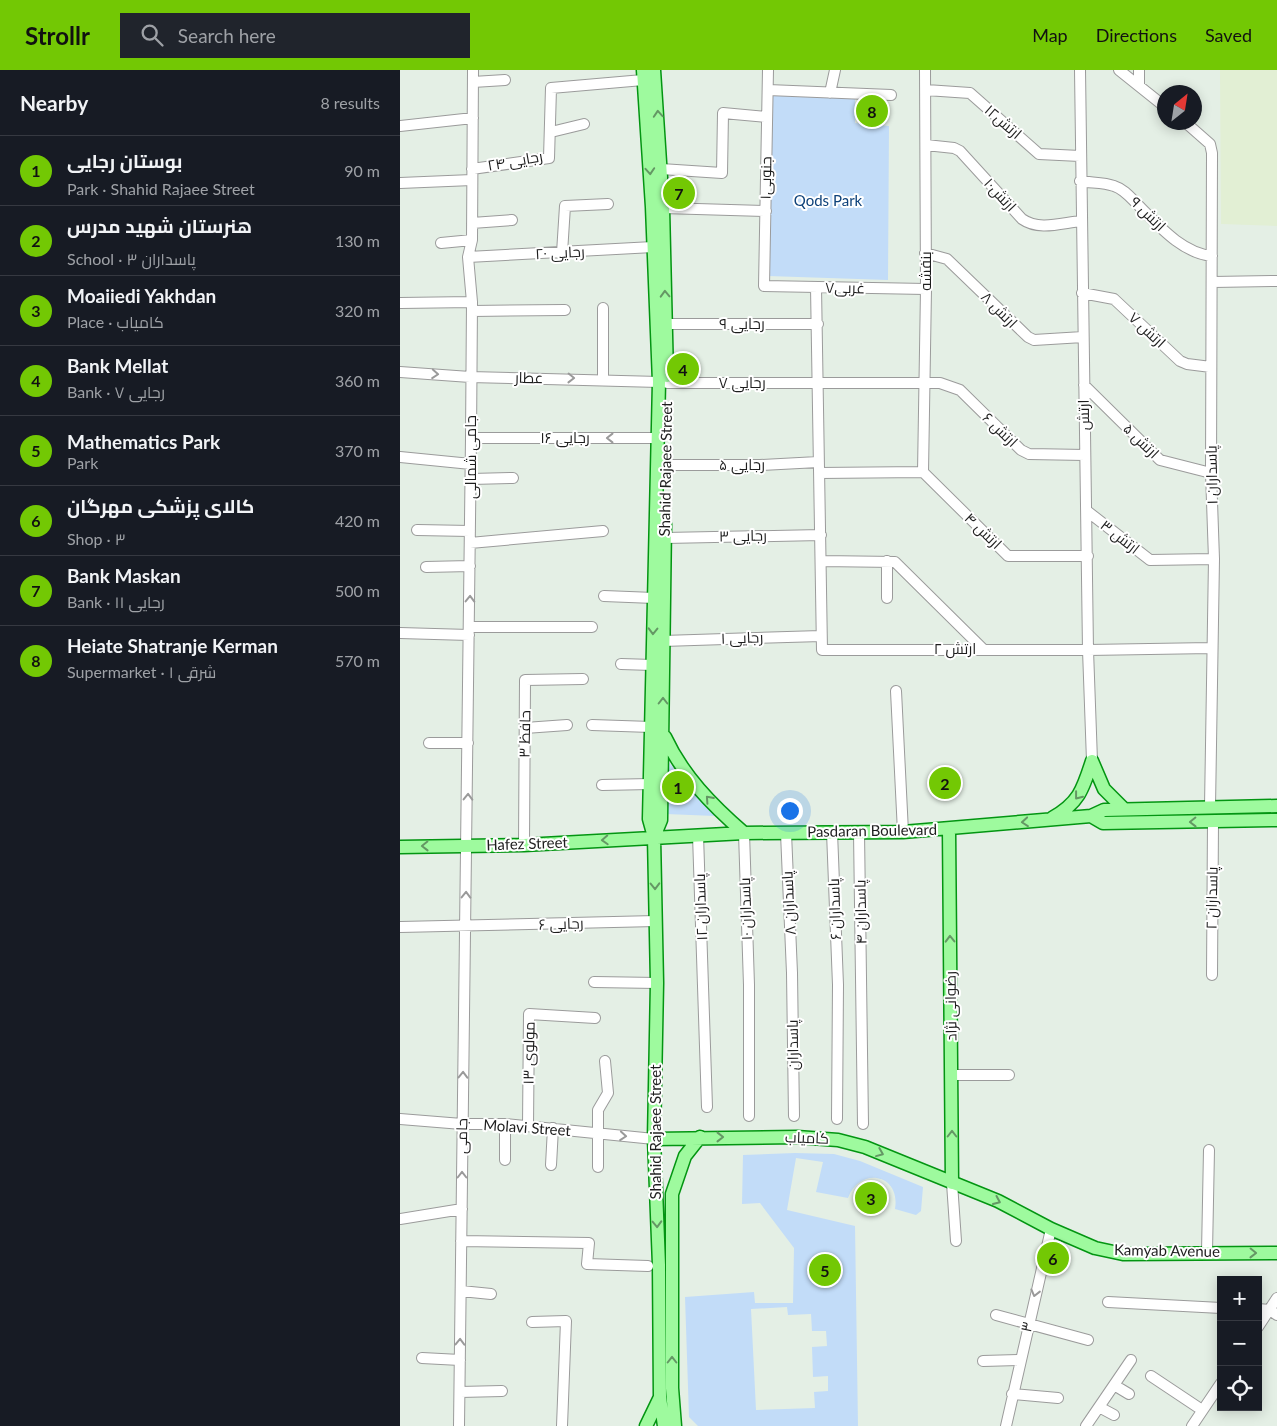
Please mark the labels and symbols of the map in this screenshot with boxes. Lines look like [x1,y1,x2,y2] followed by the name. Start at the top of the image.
[1157,85,1202,130] north arrow
[856,92,888,130] pin: 8
[980,100,1026,144] street label: ارتش۱۲
[652,110,663,118] one-way arrow
[486,146,544,176] street label: رجایی ۲۴
[756,156,776,200] street label: جنوبی۱
[644,167,655,175] one-way arrow
[663,174,695,212] pin: 7
[979,174,1021,216] street label: ارتش۱۰
[794,191,863,209] park label: Qods Park
[1126,192,1170,236] street label: ارتش ۹
[535,242,585,264] street label: رجایی ۲۰
[916,251,934,291] street label: بنفشه
[825,278,865,298] street label: غربی۷
[976,287,1022,333] street label: ارتش ۸
[660,289,670,297] one-way arrow
[1124,308,1170,352] street label: ارتش ۷
[719,314,765,334] street label: رجایی ۹
[667,350,699,388] pin: 4
[514,368,543,387] street label: عطار
[431,369,439,380] one-way arrow
[567,373,575,384] one-way arrow
[718,373,766,393] street label: رجایی ۷
[1074,399,1094,431] street label: ارتش
[655,401,675,537] street label: Shahid Rajaee Street
[978,408,1022,452] street label: ارتش ۶
[461,415,481,499] street label: جامی شمالی
[1119,419,1163,463] street label: ارتش ۵
[540,428,590,448] street label: رجایی ۱۶
[606,433,614,443] one-way arrow
[1201,445,1223,505] street label: پاسداران ۱
[719,455,765,475] street label: رجایی ۵
[960,508,1006,554] street label: ارتش ۴
[1096,515,1144,559] street label: ارتش ۳
[719,526,767,546] street label: رجایی ۳
[465,595,475,603] one-way arrow
[648,627,658,635] one-way arrow
[720,627,764,649] street label: رجایی ۱
[934,639,976,659] street label: ارتش ۲
[658,697,668,704] one-way arrow
[515,710,533,758] street label: حافظ ۳
[929,764,961,802] pin: 2
[662,768,694,806] pin: 1
[1075,790,1084,800] one-way arrow
[463,793,473,800] one-way arrow
[705,796,714,805] one-way arrow
[777,798,803,824] your location
[1020,816,1028,827] one-way arrow
[1189,817,1197,827] one-way arrow
[807,820,937,840] street label: Pasdaran Boulevard
[486,833,569,853] street label: Hafez Street
[601,835,609,846] one-way arrow
[421,841,429,851] one-way arrow
[1201,867,1223,929] street label: پاسداران ۲
[777,870,801,936] street label: پاسداران ۸
[690,873,712,941] street label: پاسداران ۱۲
[735,877,757,941] street label: پاسداران ۱۰
[824,878,846,940] street label: پاسداران ۶
[850,879,872,945] street label: پاسداران ۴
[650,882,660,890] one-way arrow
[461,891,472,899] one-way arrow
[538,913,584,935] street label: رجایی ۶
[945,935,955,942] one-way arrow
[940,971,962,1041] street label: رضوانی نژاد
[783,1019,803,1071] street label: پاسداران
[518,1021,540,1085] street label: مولوی ۱۳
[646,1064,664,1200] street label: Shahid Rajaee Street
[458,1071,468,1078] one-way arrow
[483,1115,572,1139] street label: Molavi Street
[452,1118,472,1154] street label: جامی
[785,1127,829,1147] street label: کامیاب
[947,1130,957,1138] one-way arrow
[619,1131,627,1142] one-way arrow
[716,1132,724,1142] one-way arrow
[875,1147,884,1158] one-way arrow
[457,1171,467,1178] one-way arrow
[855,1179,887,1217] pin: 3
[992,1195,1001,1205] one-way arrow
[652,1220,662,1228] one-way arrow
[1037,1239,1069,1277] pin: 6
[1114,1240,1220,1260] street label: Kamyab Avenue
[1250,1248,1257,1258] one-way arrow
[809,1251,841,1289] pin: 5
[1030,1289,1041,1298] one-way arrow
[1016,1320,1036,1334] street label: ۳
[455,1338,465,1346] one-way arrow
[667,1356,677,1364] one-way arrow

